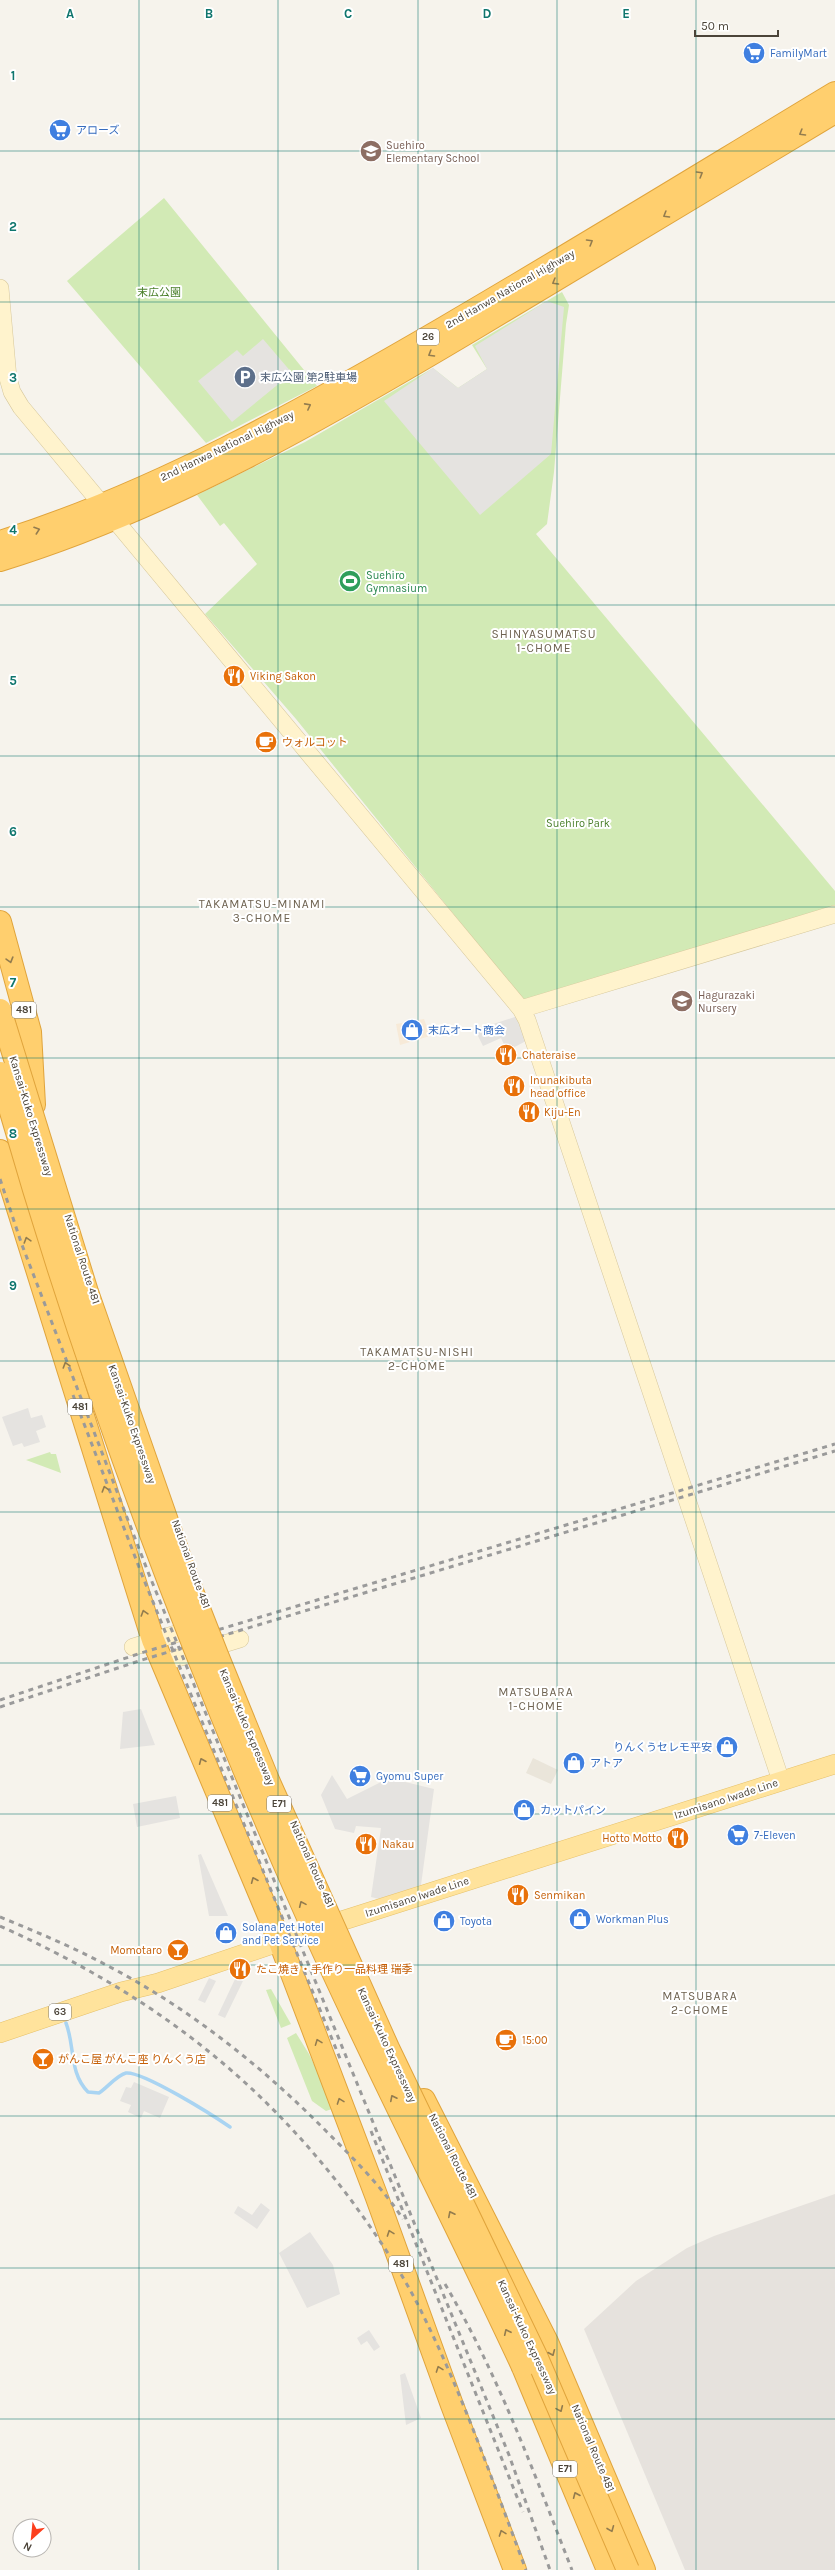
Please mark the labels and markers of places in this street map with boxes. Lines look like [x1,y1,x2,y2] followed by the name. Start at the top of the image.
[741,40,767,66] supermarket icon: FamilyMart
[770,47,827,60] place label: FamilyMart
[47,117,73,143] supermarket icon: アローズ
[76,124,119,137] place label: アローズ
[358,138,384,164] school or university icon: Suehiro Elementary School
[386,139,479,165] place label: Suehiro Elementary School
[232,364,258,390] parking icon: 末広公園 第2駐車場
[260,371,357,384] place label: 末広公園 第2駐車場
[337,568,363,594] sports icon: Suehiro Gymnasium
[366,569,427,595] place label: Suehiro Gymnasium
[221,663,247,689] restaurant icon: Viking Sakon
[250,670,316,683] place label: Viking Sakon
[253,729,279,755] cafe icon: ウォルコット
[282,736,348,749] place label: ウォルコット
[669,988,695,1014] school or university icon: Hagurazaki Nursery
[698,989,755,1015] place label: Hagurazaki Nursery
[399,1017,425,1043] shop icon: 末広オート商会
[428,1024,505,1037] place label: 末広オート商会
[493,1042,519,1068] restaurant icon: Chateraise
[522,1049,576,1062] place label: Chateraise
[501,1073,527,1099] restaurant icon: Inunakibuta head office
[530,1074,592,1100] place label: Inunakibuta head office
[516,1099,542,1125] restaurant icon: Kiju-En
[544,1106,581,1119] place label: Kiju-En
[714,1734,740,1760] shop icon: りんくうセレモ平安
[613,1741,712,1754] place label: りんくうセレモ平安
[561,1750,587,1776] shop icon: アトア
[590,1757,623,1770] place label: アトア
[347,1763,373,1789] supermarket icon: Gyomu Super
[376,1770,443,1783] place label: Gyomu Super
[511,1797,537,1823] shop icon: カットパイン
[540,1804,606,1817] place label: カットパイン
[725,1822,751,1848] supermarket icon: 7-Eleven
[665,1825,691,1851] restaurant icon: Hotto Motto
[754,1829,796,1842] place label: 7-Eleven
[353,1831,379,1857] restaurant icon: Nakau
[602,1832,662,1845] place label: Hotto Motto
[382,1838,415,1851] place label: Nakau
[505,1882,531,1908] restaurant icon: Senmikan
[534,1889,585,1902] place label: Senmikan
[567,1906,593,1932] shop icon: Workman Plus
[431,1908,457,1934] shop icon: Toyota
[596,1913,669,1926] place label: Workman Plus
[460,1915,492,1928] place label: Toyota
[213,1920,239,1946] shop icon: Solana Pet Hotel and Pet Service
[242,1921,324,1947] place label: Solana Pet Hotel and Pet Service
[165,1937,191,1963] bar icon: Momotaro
[110,1944,162,1957] place label: Momotaro
[227,1956,253,1982] restaurant icon: たこ焼き・手作り一品料理 瑞季
[256,1963,413,1976] place label: たこ焼き・手作り一品料理 瑞季
[493,2027,519,2053] cafe icon: 15:00
[522,2034,547,2047] place label: 15:00
[30,2046,56,2072] bar icon: がんこ屋 がんこ座 りんくう店
[58,2053,206,2066] place label: がんこ屋 がんこ座 りんくう店

